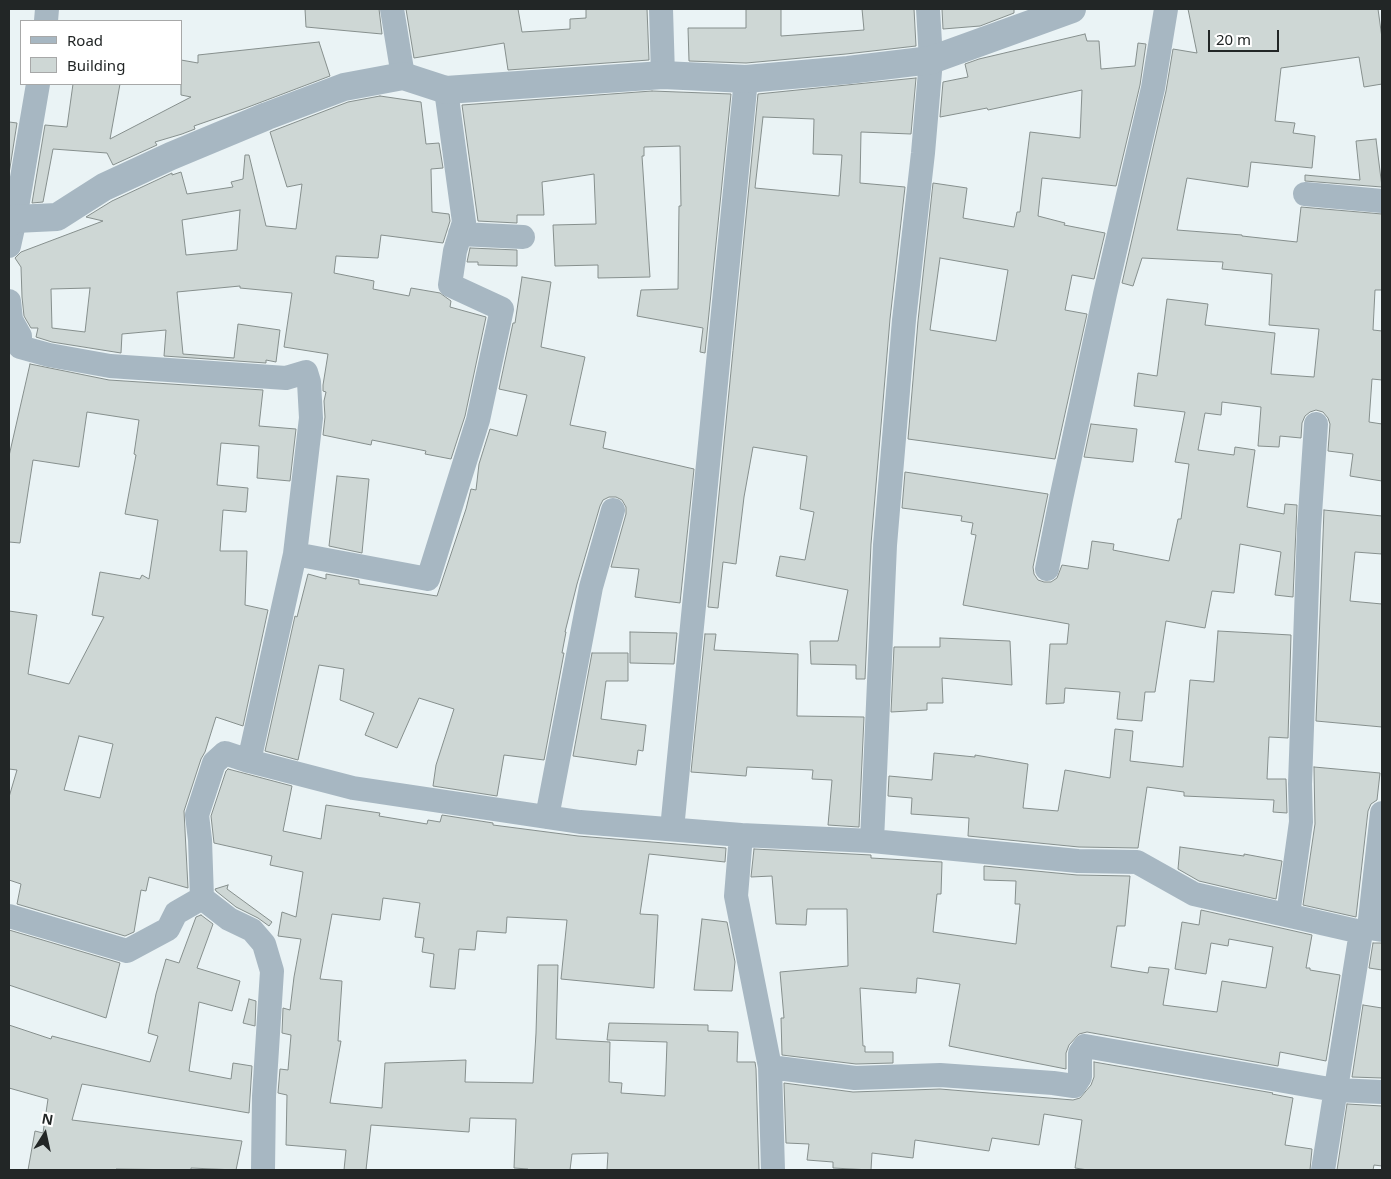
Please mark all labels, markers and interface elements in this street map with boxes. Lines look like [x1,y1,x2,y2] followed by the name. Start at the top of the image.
[20,20,182,85] legend
[1211,20,1282,52] scale bar
[1216,29,1251,49] text: 20 m
[67,30,103,50] text: Road
[67,55,125,75] text: Building
[40,1108,55,1129] text: N
[20,1109,70,1159] north arrow

